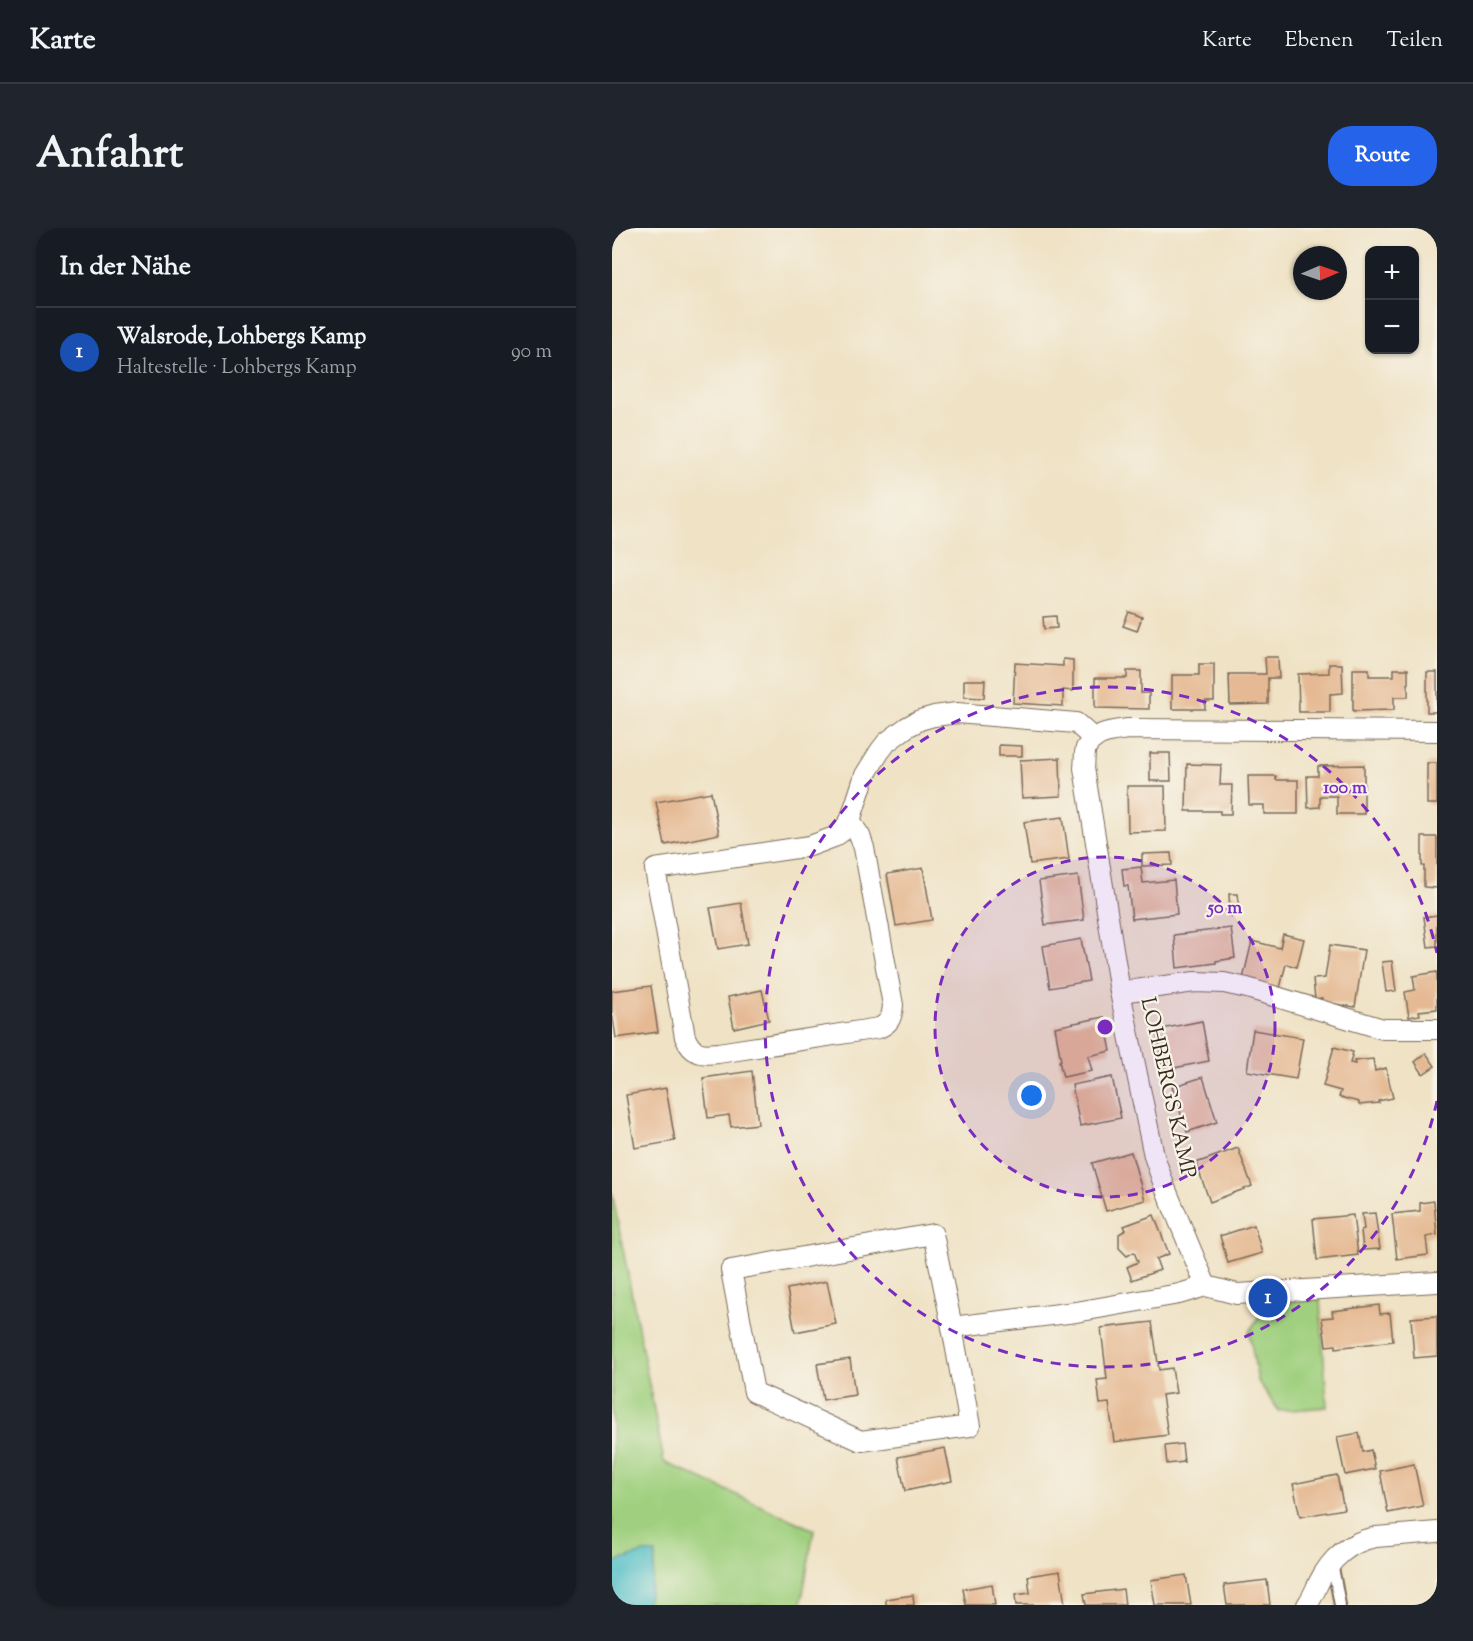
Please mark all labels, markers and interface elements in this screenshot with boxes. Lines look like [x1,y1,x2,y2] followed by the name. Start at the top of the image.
[30,21,96,61] text: Karte
[1202,26,1252,56] text: Karte
[1285,26,1353,56] text: Ebenen
[1386,26,1443,56] text: Teilen
[36,126,183,186] text: Anfahrt
[1328,126,1437,186] button: Route
[1293,246,1347,300] north arrow
[1365,246,1419,354] map controls
[1365,246,1419,300] button: +
[60,249,191,286] text: In der Nähe
[1365,300,1419,354] button: −
[117,322,366,354] text: Walsrode, Lohbergs Kamp
[76,338,83,367] text: 1
[511,338,552,367] text: 90 m
[117,354,357,383] text: Haltestelle · Lohbergs Kamp
[1323,776,1367,802] text: 100 m
[1206,896,1242,922] text: 50 m
[1132,994,1202,1182] street label: LOHBERGS KAMP
[1095,1017,1115,1037] centre of rings
[1017,1081,1046,1110] your location
[1248,1276,1288,1320] pin: 1

